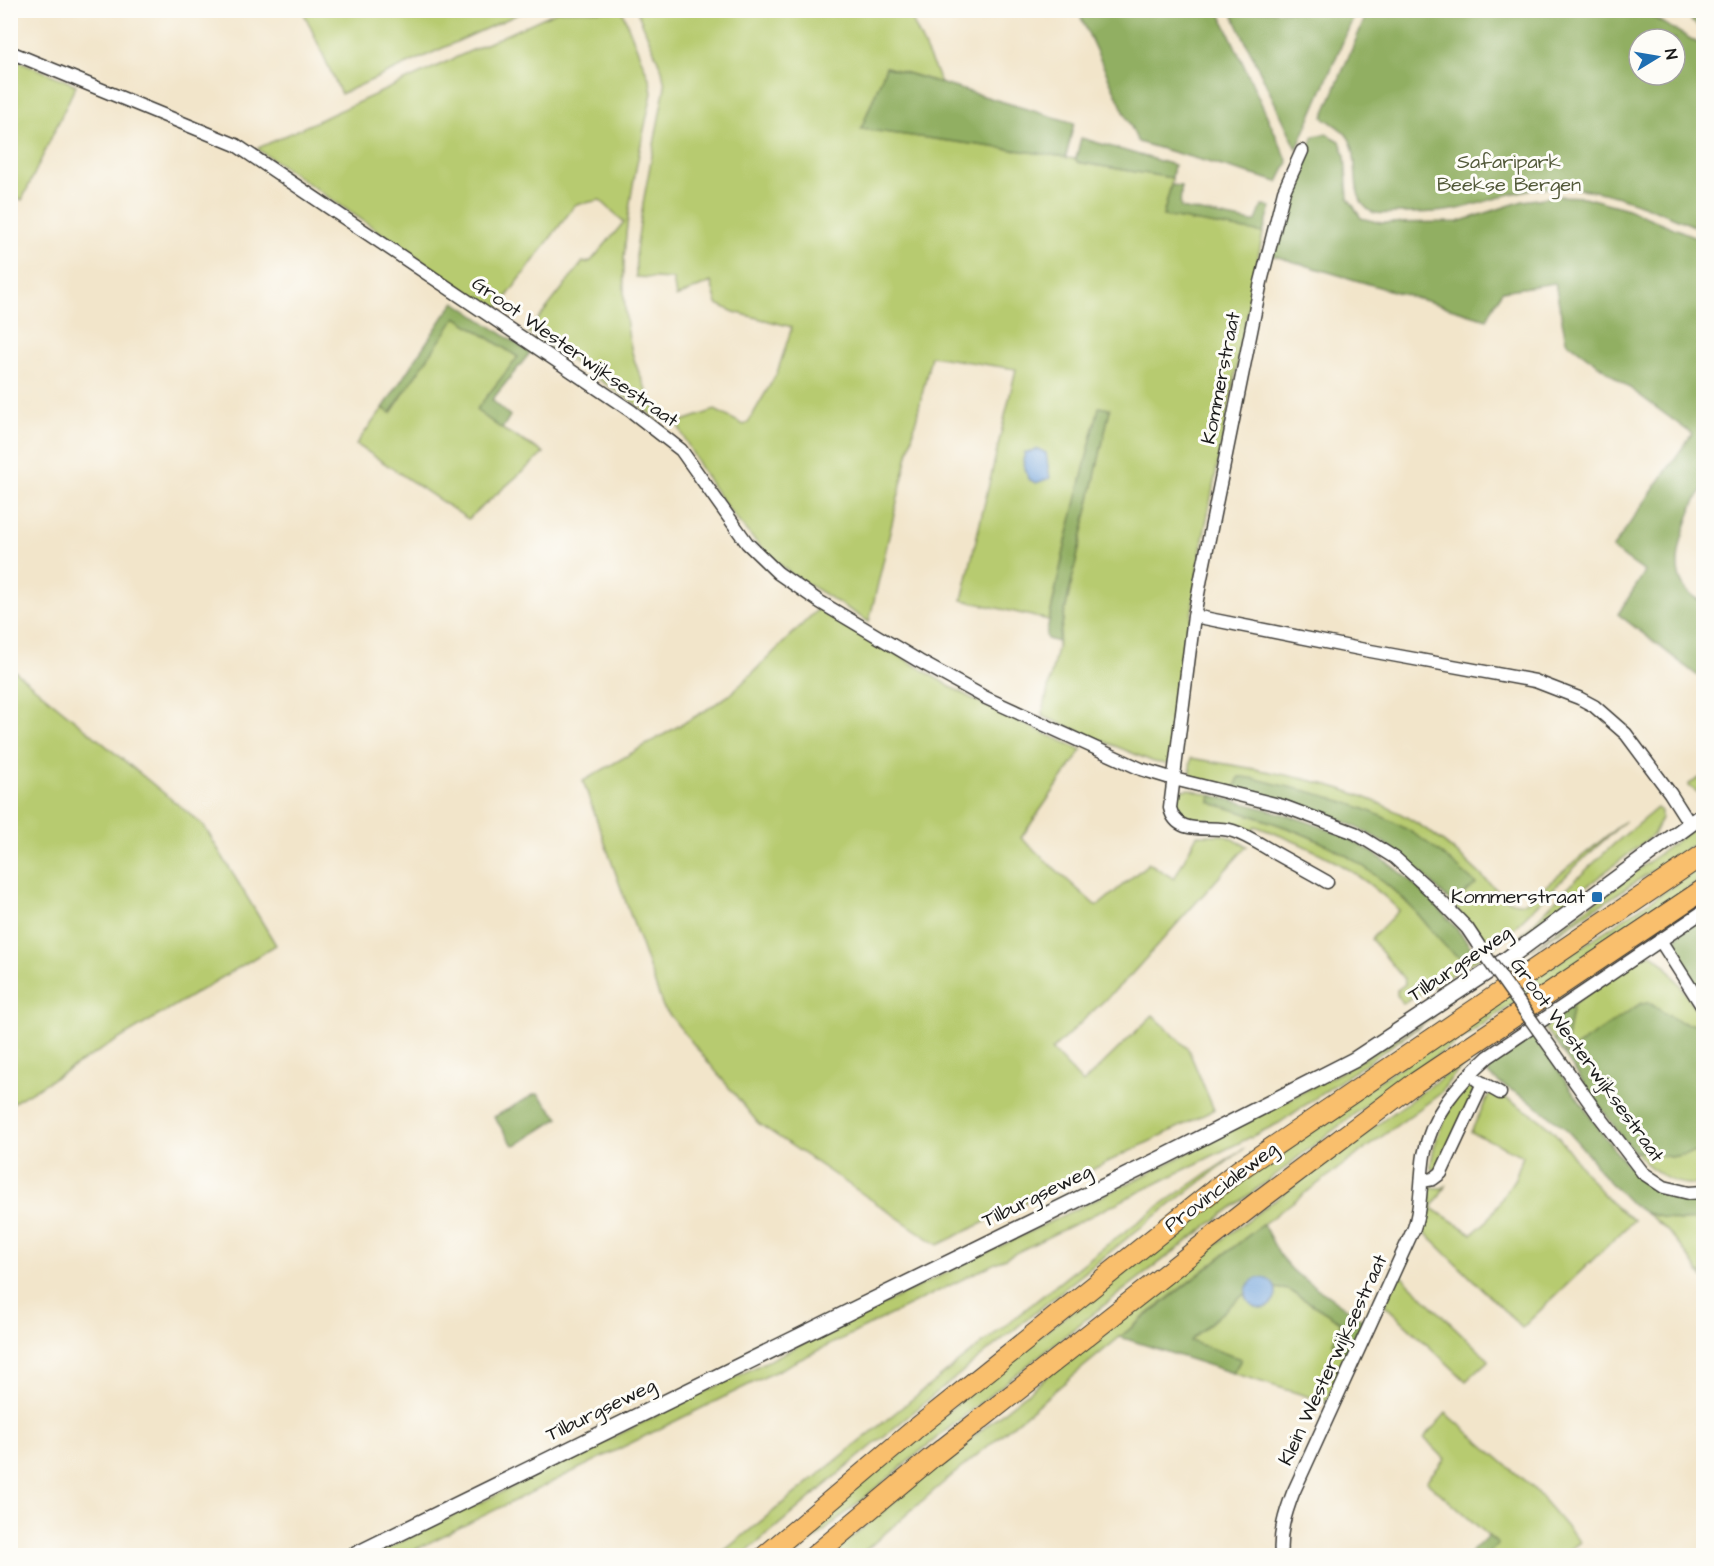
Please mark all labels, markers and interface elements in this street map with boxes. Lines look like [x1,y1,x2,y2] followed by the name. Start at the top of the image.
[1627,27,1687,87] north arrow
[1659,47,1682,61] text: N
[1437,148,1581,200] park label: Safaripark Beekse Bergen
[466,270,684,434] street label: Groot Westerwijksestraat
[1194,310,1248,446] street label: Kommerstraat
[1451,883,1585,911] place label: Kommerstraat
[1590,890,1604,904] marker: Kommerstraat
[1403,919,1518,1010] street label: Tilburgseweg
[1503,952,1671,1168] street label: Groot Westerwijksestraat
[1158,1135,1284,1240] street label: Provincialeweg
[977,1157,1097,1236] street label: Tilburgseweg
[1272,1250,1394,1470] street label: Klein Westerwijksestraat
[541,1371,661,1450] street label: Tilburgseweg

